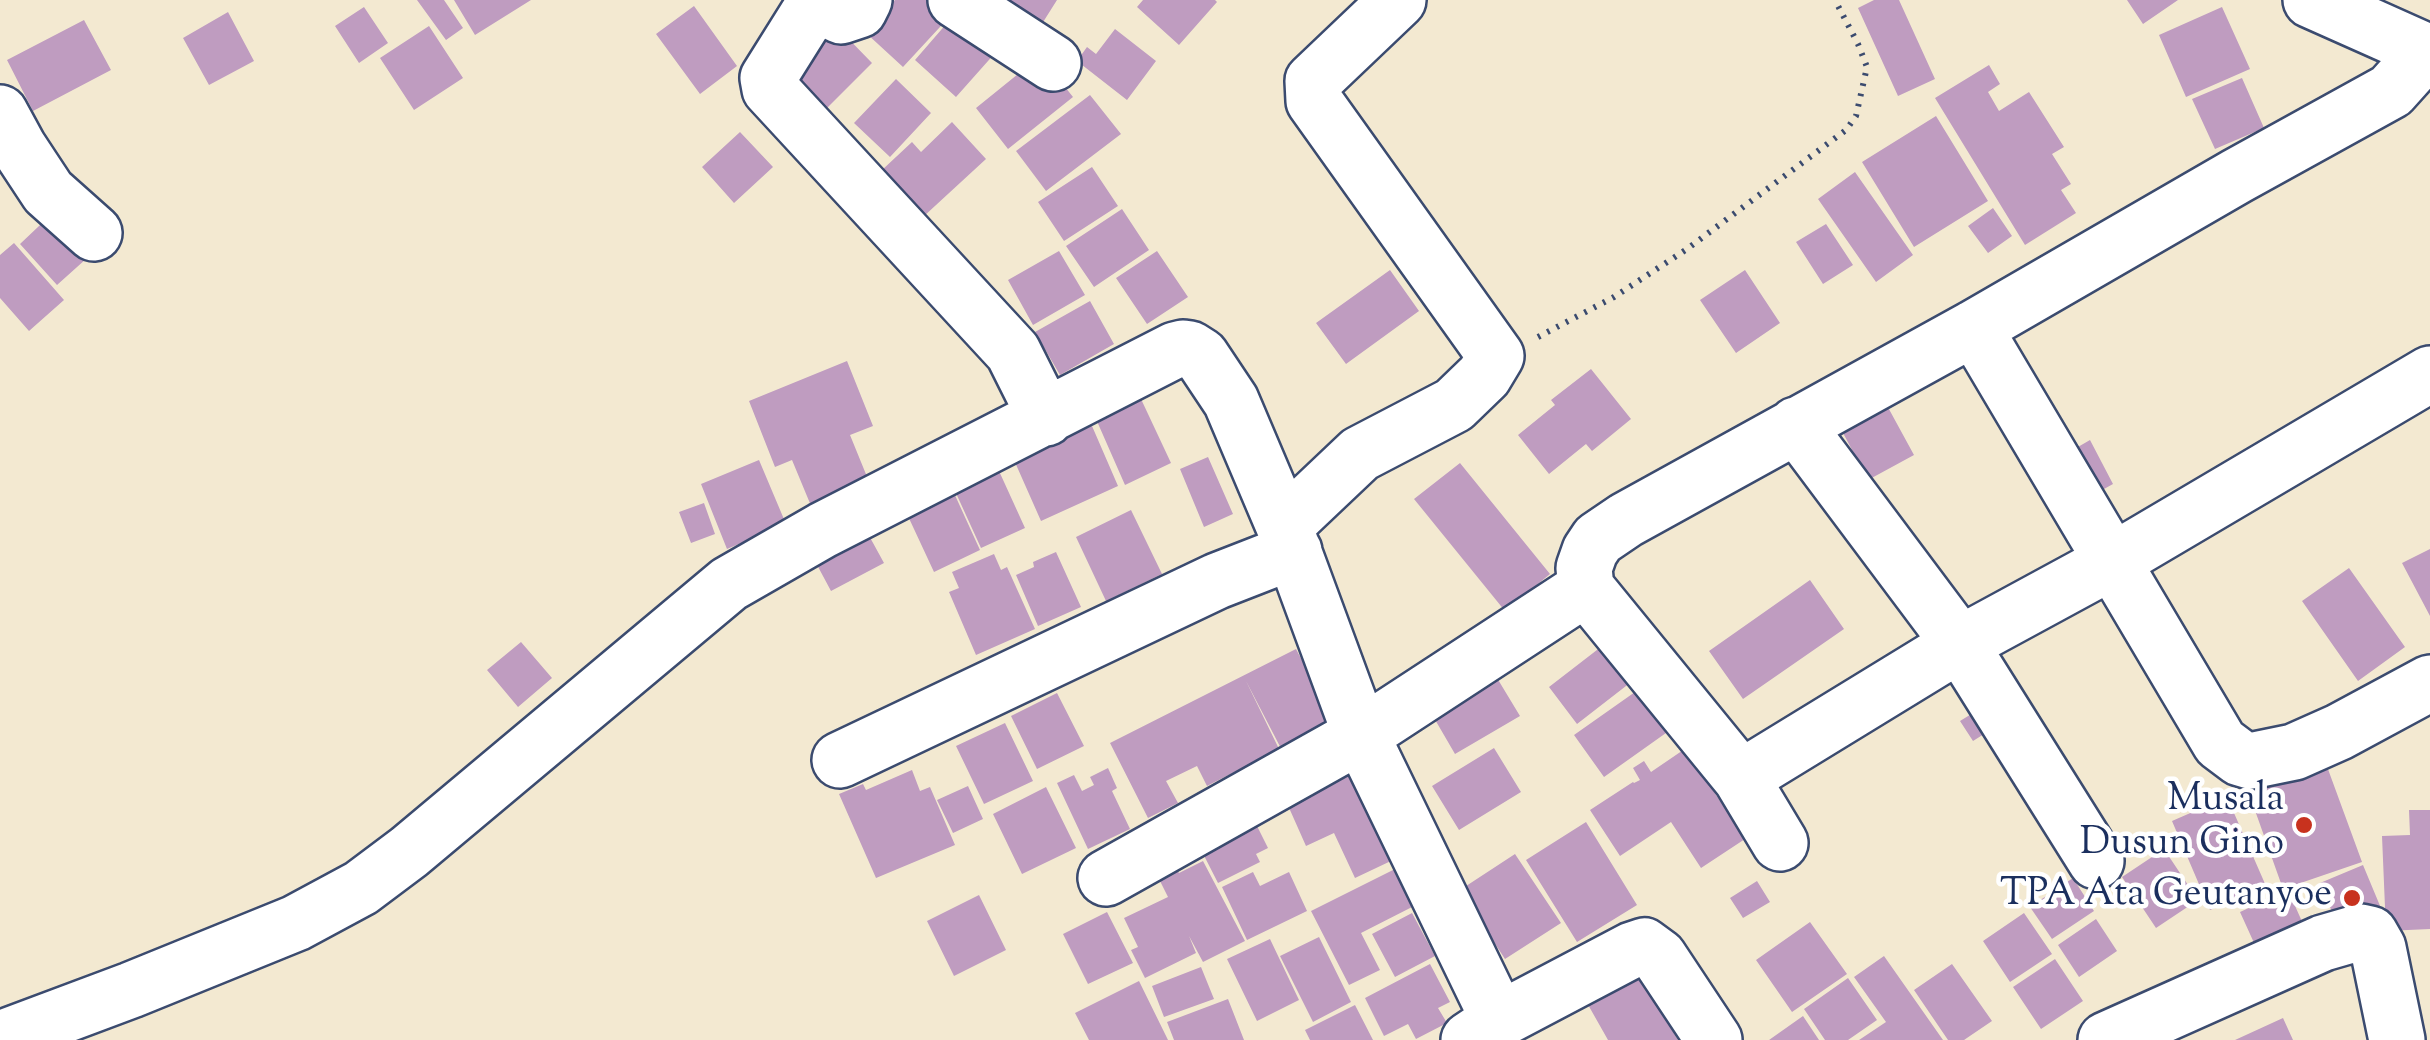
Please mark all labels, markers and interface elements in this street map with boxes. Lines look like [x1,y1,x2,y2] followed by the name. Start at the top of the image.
[2080,780,2284,869] place label: Musala Dusun Gino
[2293,814,2315,836] marker: Musala Dusun Gino
[2000,875,2332,921] place label: TPA Ata Geutanyoe
[2341,887,2363,909] marker: TPA Ata Geutanyoe

